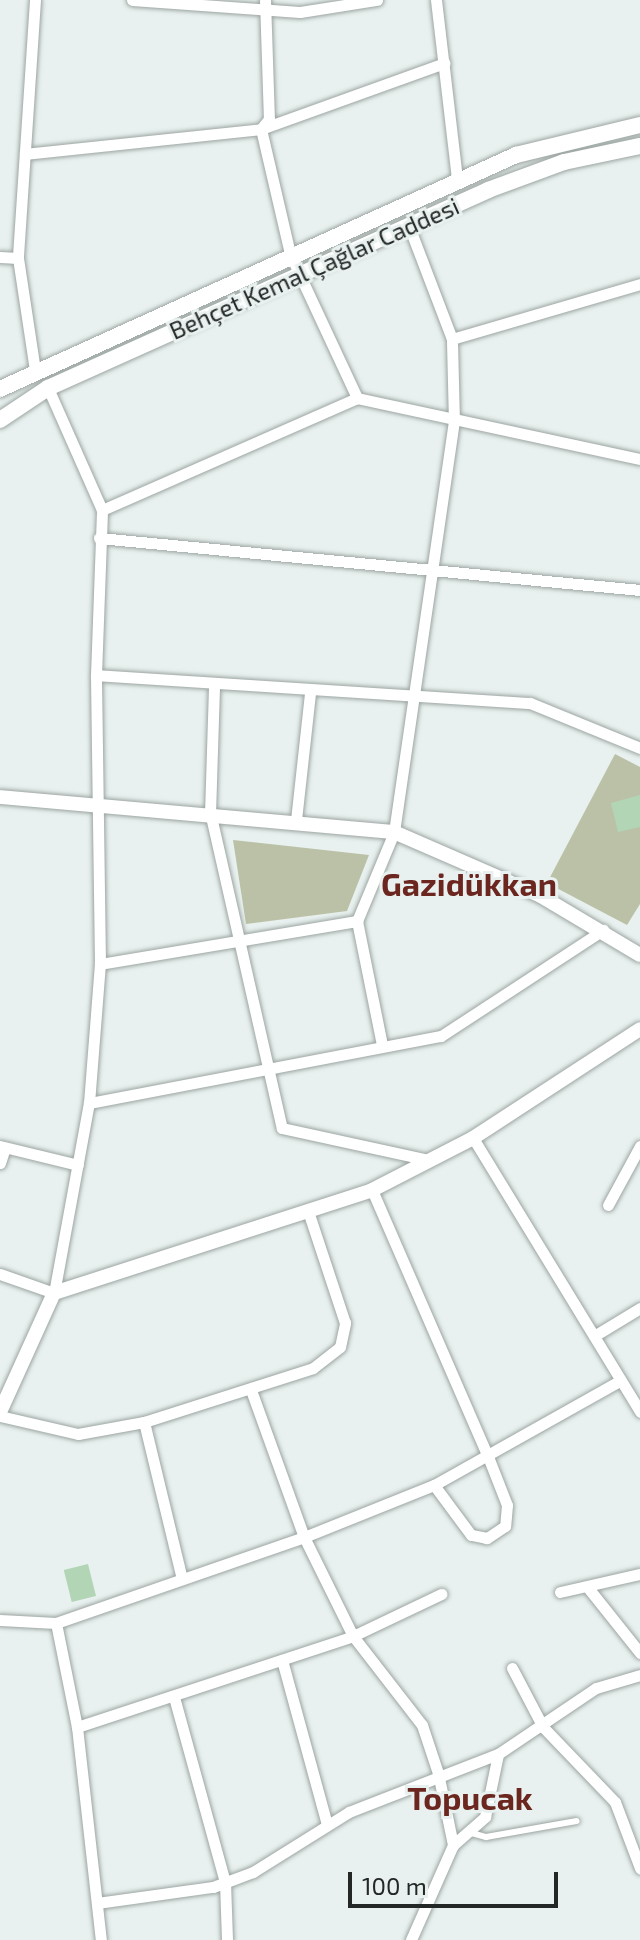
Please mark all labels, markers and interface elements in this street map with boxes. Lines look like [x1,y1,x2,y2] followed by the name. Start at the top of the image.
[164,191,464,345] street label: Behçet Kemal Çağlar Caddesi
[381,864,557,902] district label: Gazidükkan
[407,1778,533,1816] district label: Topucak
[352,1856,562,1906] scale bar
[362,1871,427,1900] text: 100 m

